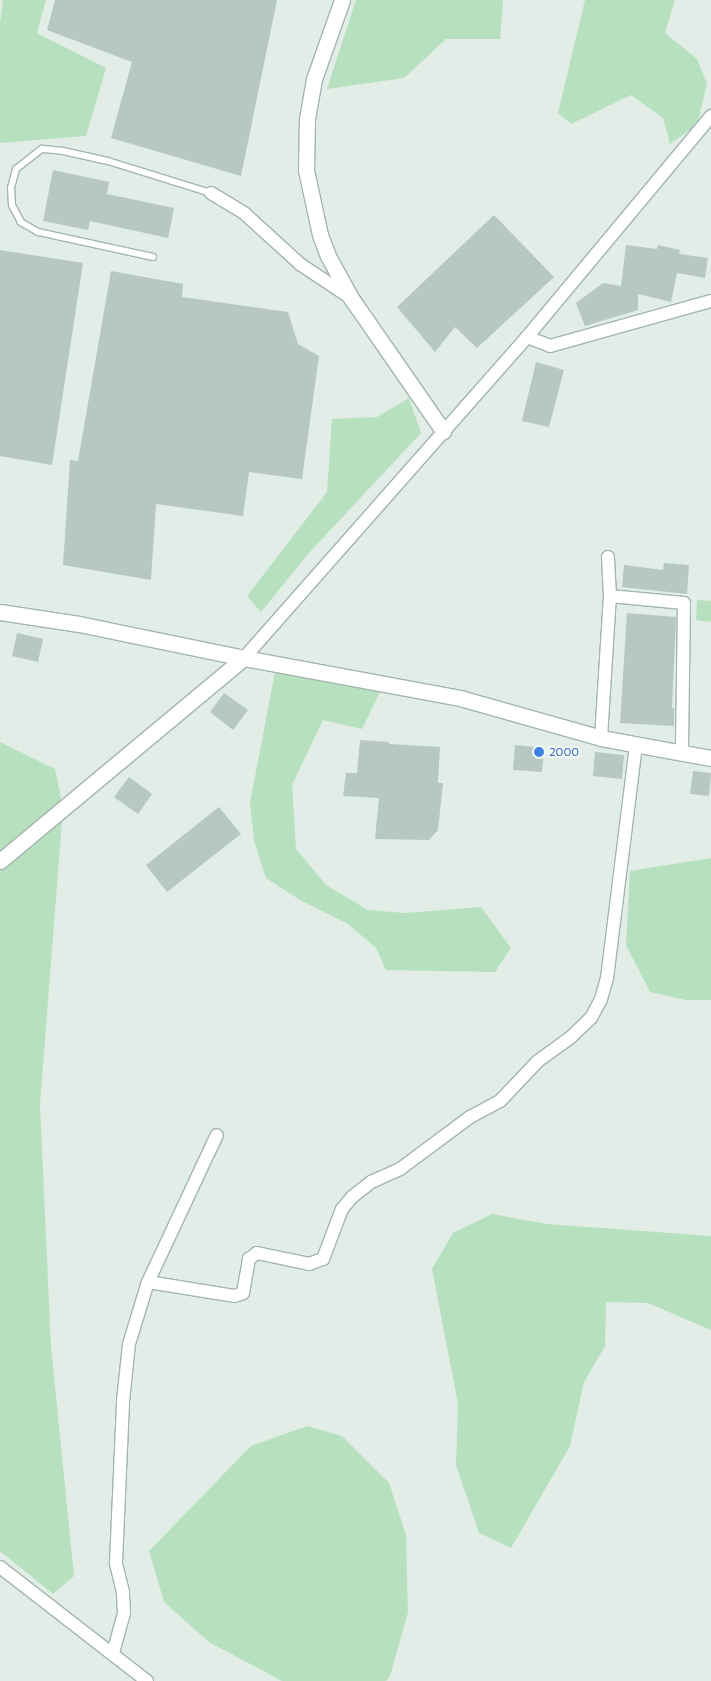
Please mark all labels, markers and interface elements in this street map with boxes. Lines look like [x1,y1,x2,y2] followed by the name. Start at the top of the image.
[549,745,579,759] place label: 2000
[533,746,545,758] marker: 2000

